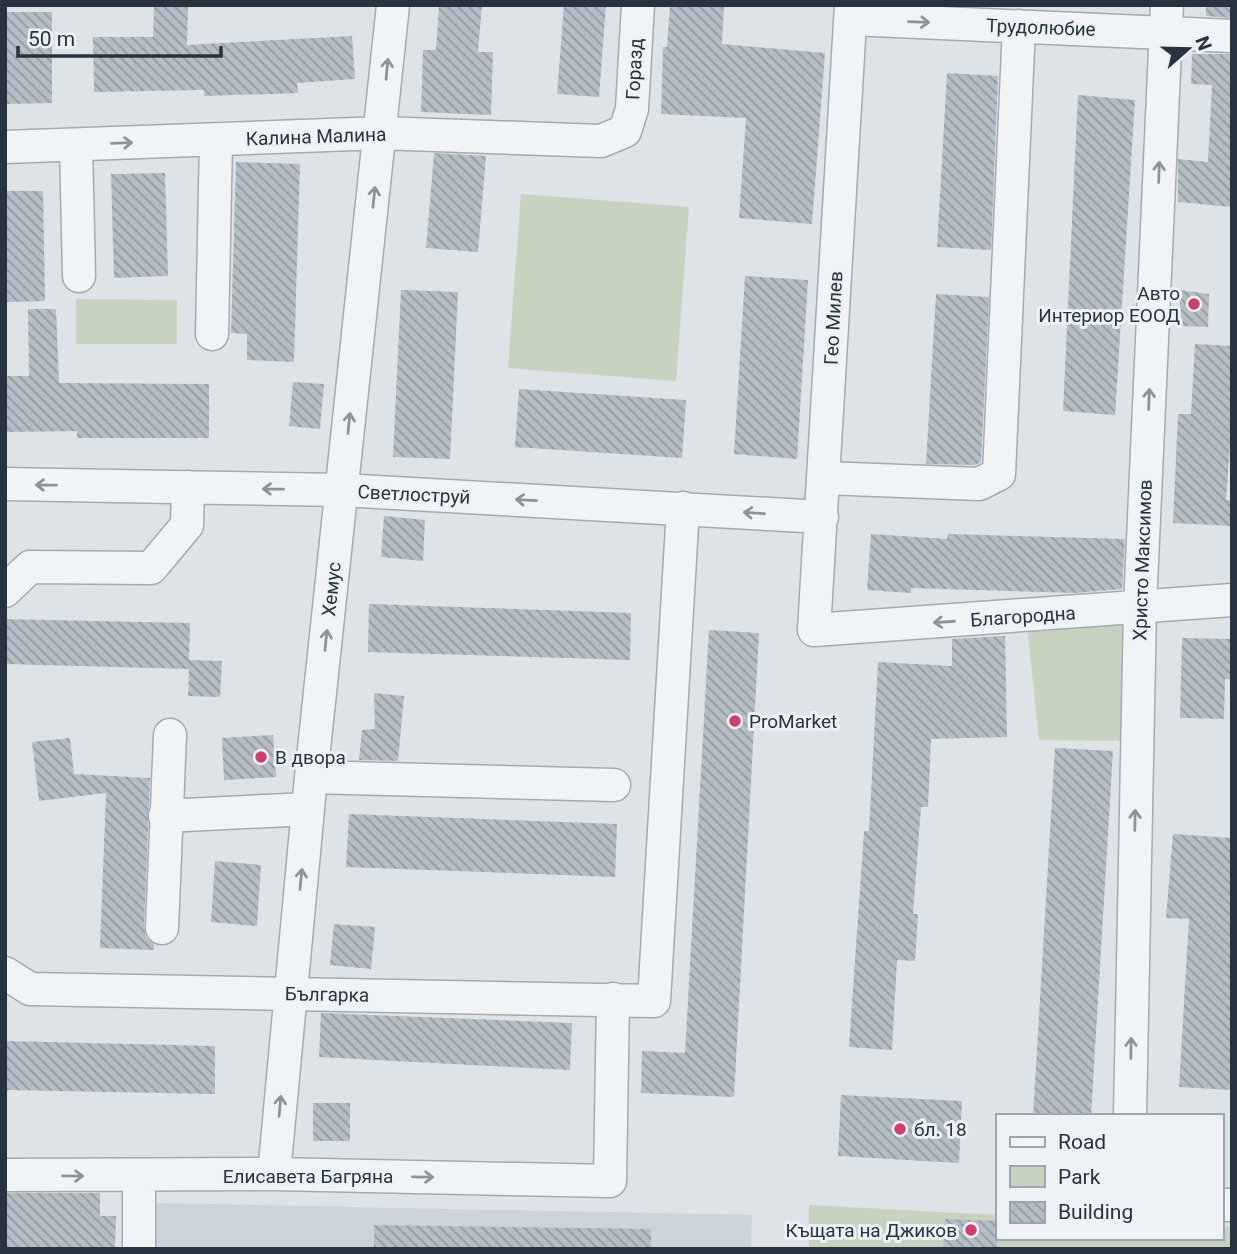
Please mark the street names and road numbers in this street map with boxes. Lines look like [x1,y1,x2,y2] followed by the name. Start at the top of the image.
[986,14,1096,41] street label: Трудолюбие
[621,38,648,100] street label: Горазд
[245,123,387,150] street label: Калина Малина
[820,271,847,366] street label: Гео Милев
[1128,479,1157,641] street label: Христо Максимов
[357,480,471,509] street label: Светлоструй
[317,561,346,617] street label: Хемус
[970,601,1076,632] street label: Благородна
[285,982,369,1007] street label: Българка
[223,1165,393,1188] street label: Елисавета Багряна

